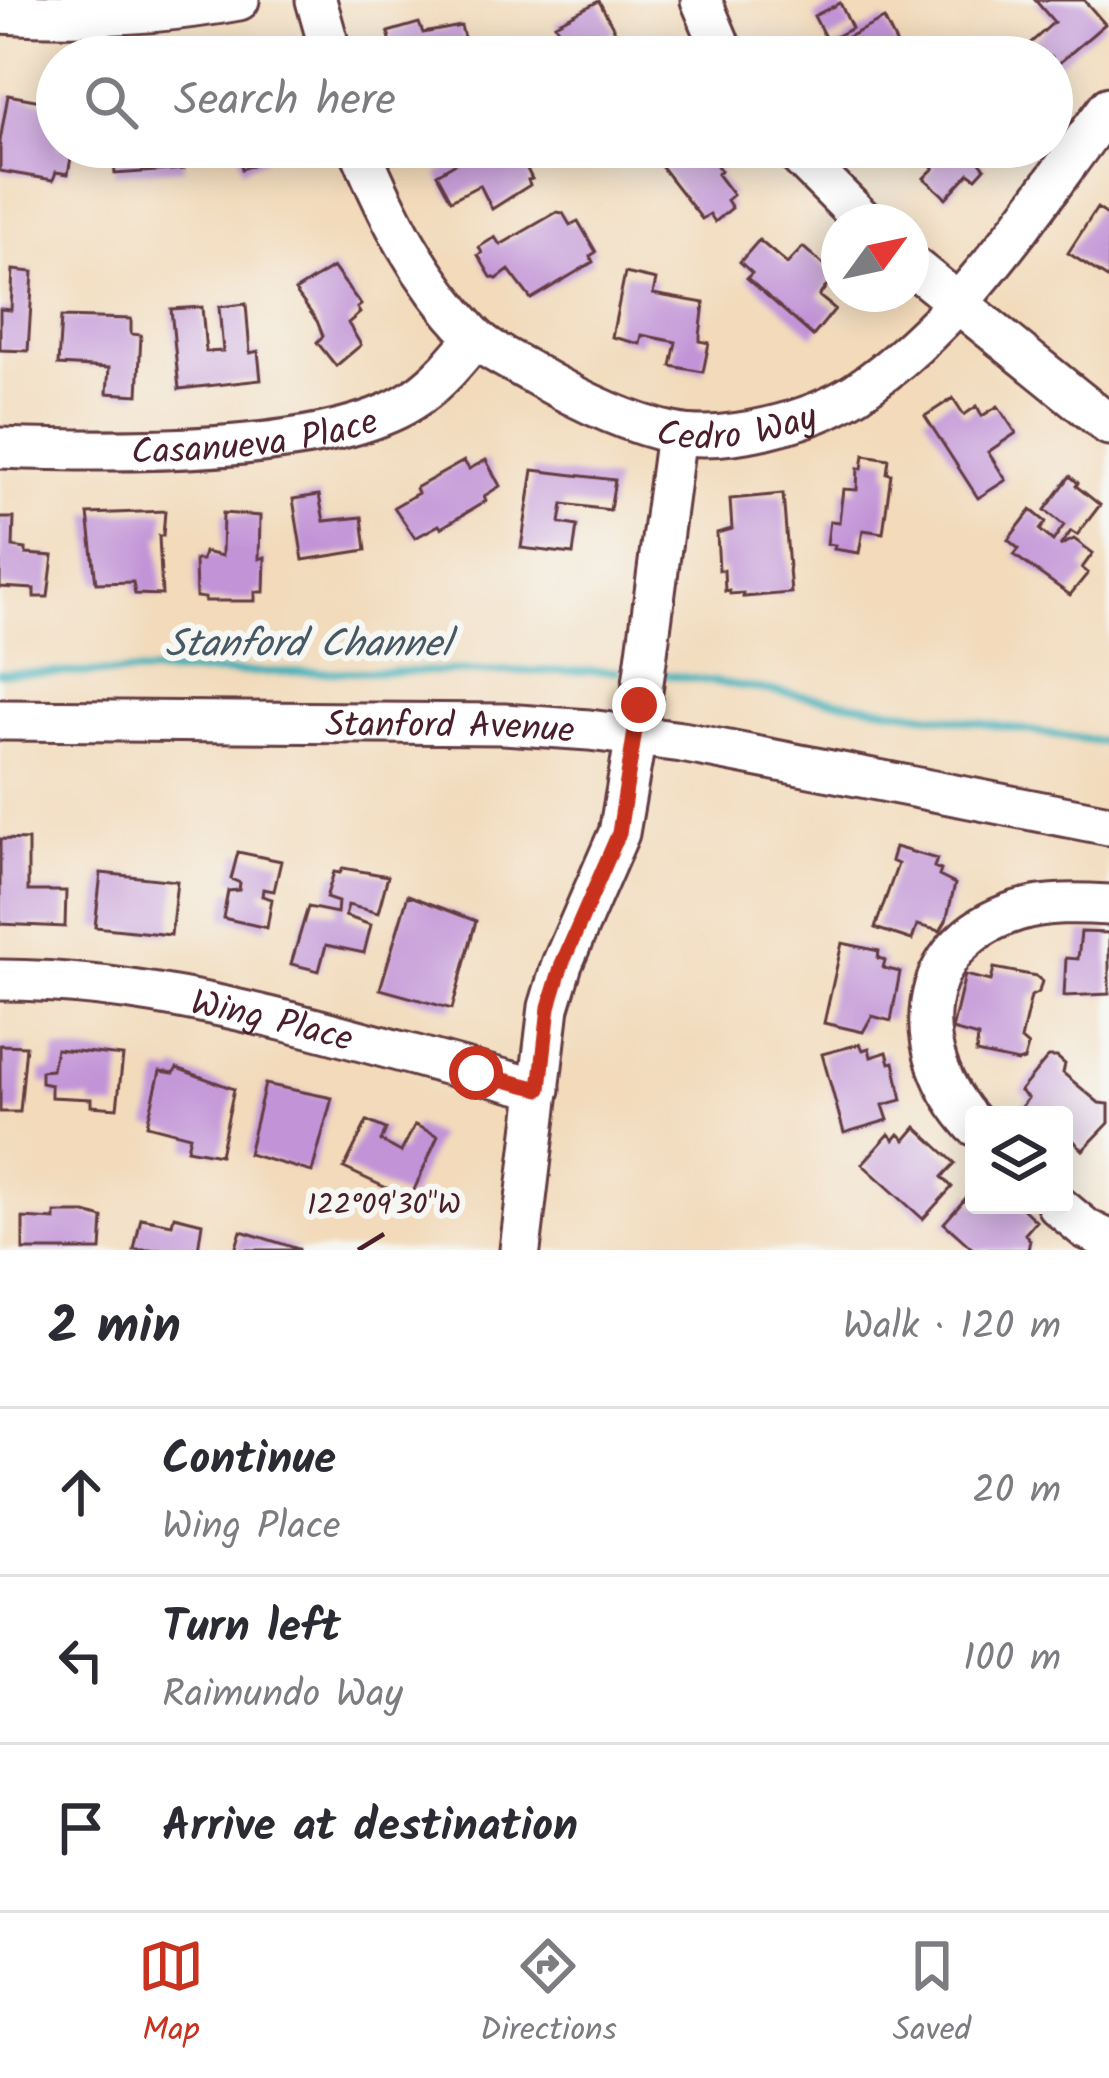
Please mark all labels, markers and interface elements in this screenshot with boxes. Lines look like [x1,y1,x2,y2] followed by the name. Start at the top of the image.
[36,36,1073,168] search box
[174,66,396,138] text: Search here
[78,69,144,135] icon: search
[821,204,929,312] north arrow
[651,389,827,468] street label: Cedro Way
[131,394,386,482] street label: Casanueva Place
[165,615,459,677] water label: Stanford Channel
[612,678,666,732] route end
[325,698,576,761] street label: Stanford Avenue
[186,976,359,1069] street label: Wing Place
[449,1046,503,1100] route start
[965,1106,1073,1214] map controls
[965,1106,1073,1214] button: layers
[307,1182,461,1230] text: 122°09'30"W
[48,1288,181,1369] text: 2 min
[843,1297,1061,1359] text: Walk · 120 m
[162,1425,336,1497] text: Continue
[48,1459,114,1525] icon: ahead
[972,1461,1061,1523] text: 20 m
[162,1497,341,1559] text: Wing Place
[162,1593,341,1665] text: Turn left
[48,1627,114,1693] icon: left
[963,1629,1061,1691] text: 100 m
[162,1665,403,1727] text: Raimundo Way
[162,1792,578,1864] text: Arrive at destination
[48,1795,114,1861] icon: arrive
[138,1933,204,2058] tab: Map
[480,1933,617,2058] tab: Directions
[893,1933,971,2058] tab: Saved

